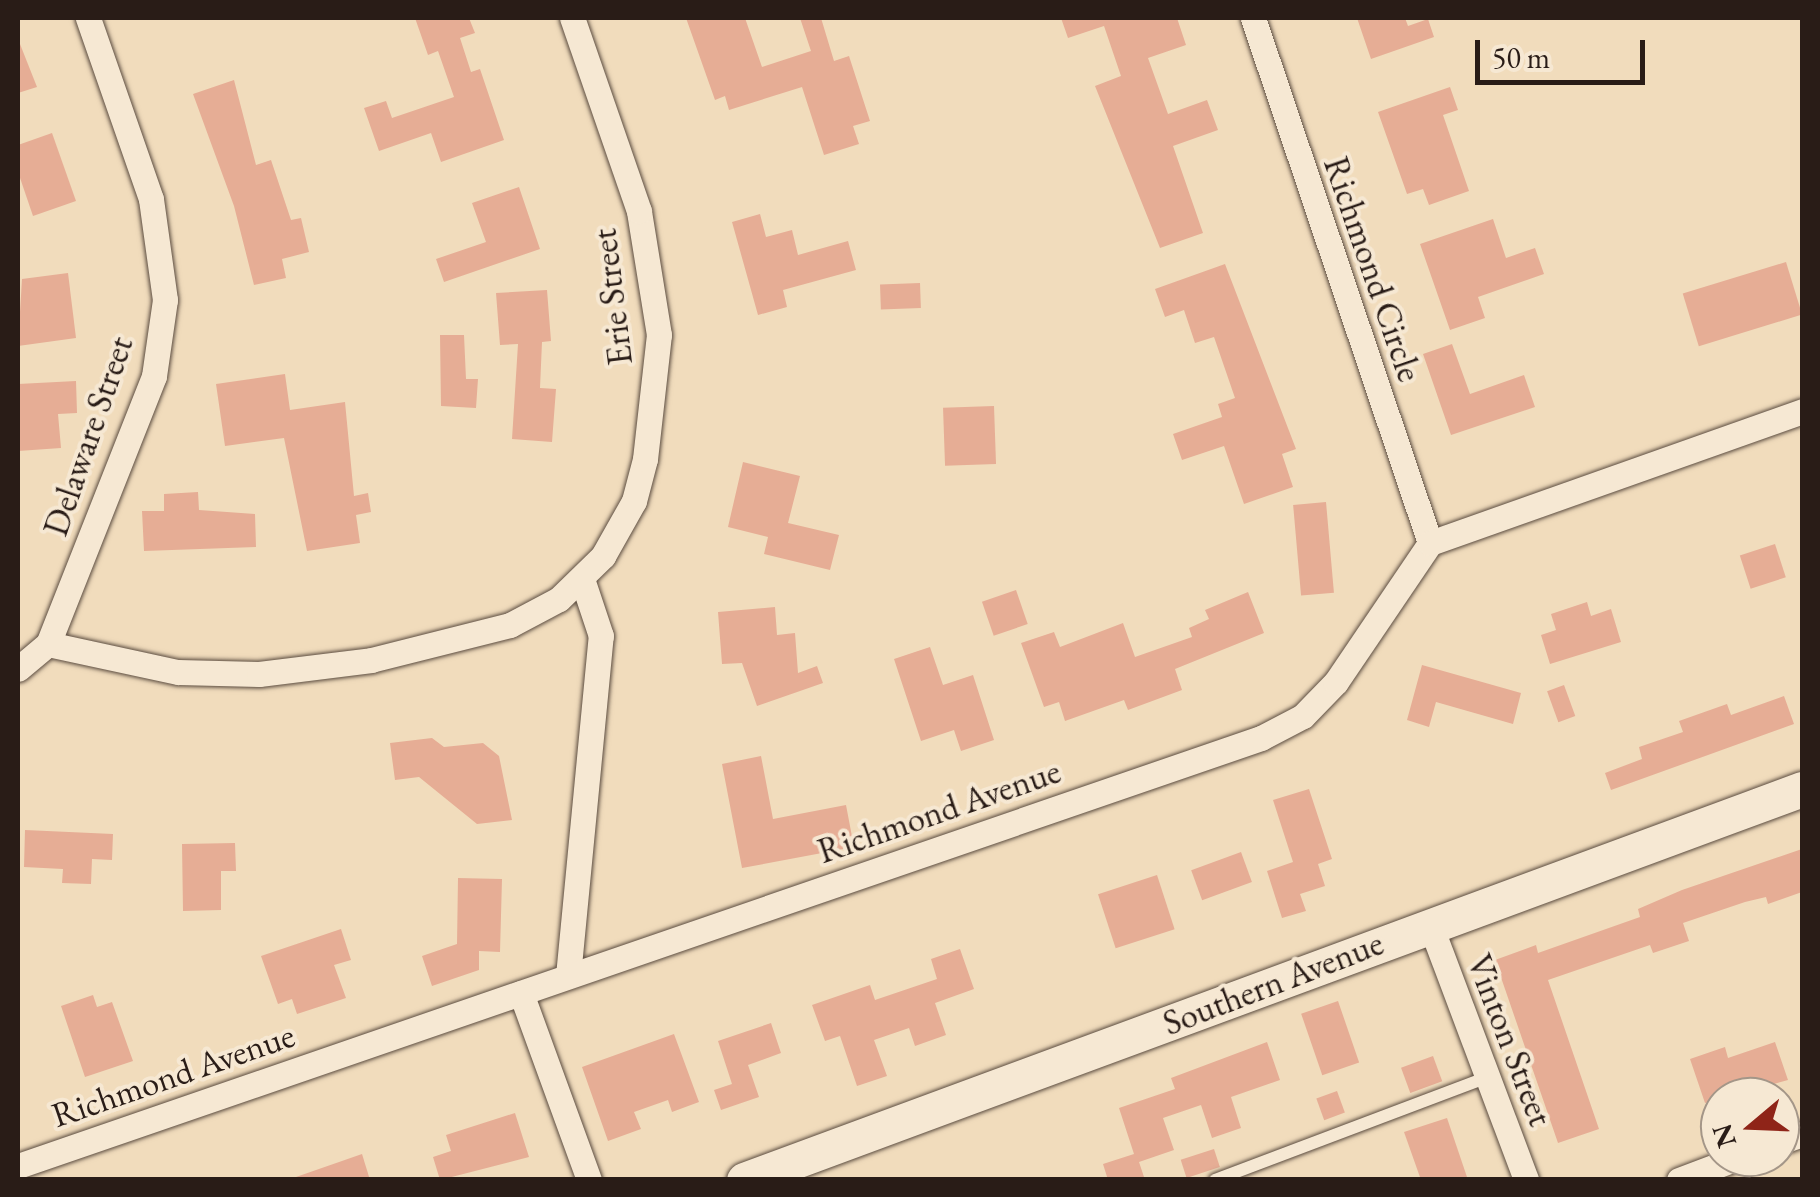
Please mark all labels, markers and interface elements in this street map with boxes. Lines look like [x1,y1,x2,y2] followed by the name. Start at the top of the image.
[1480,20,1650,82] scale bar
[1492,38,1550,77] text: 50 m
[1315,151,1431,387] street label: Richmond Circle
[583,226,641,368] street label: Erie Street
[34,331,142,541] street label: Delaware Street
[812,750,1066,872] street label: Richmond Avenue
[1157,922,1389,1044] street label: Southern Avenue
[1458,948,1562,1132] street label: Vinton Street
[46,1014,300,1136] street label: Richmond Avenue
[1700,1077,1800,1177] north arrow
[1703,1120,1744,1153] text: N

